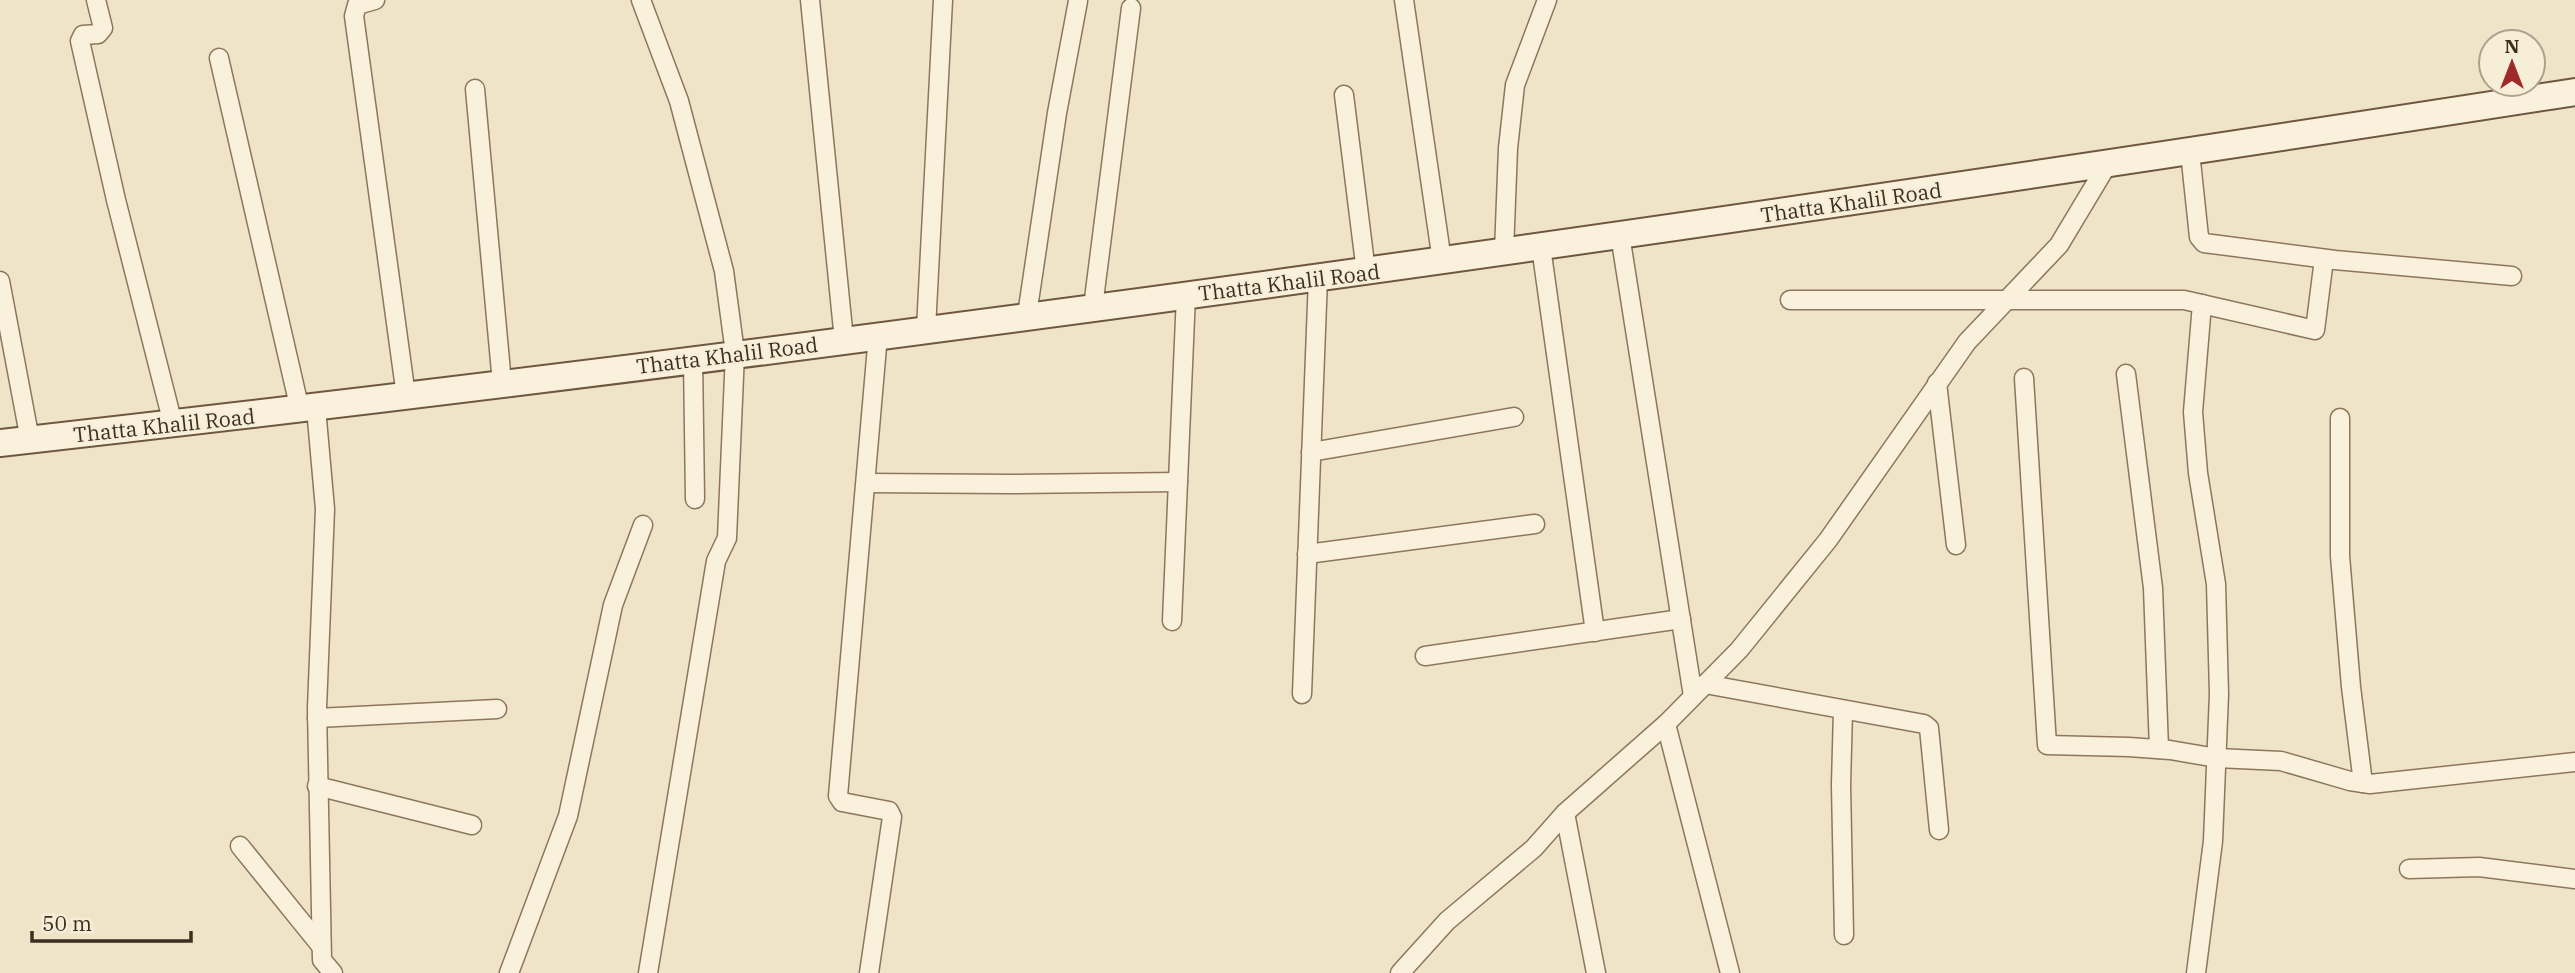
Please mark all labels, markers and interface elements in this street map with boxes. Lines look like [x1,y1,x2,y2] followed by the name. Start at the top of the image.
[2477,28,2547,98] north arrow
[2504,34,2520,58] text: N
[1759,175,1944,229] street label: Thatta Khalil Road
[1197,257,1382,307] street label: Thatta Khalil Road
[635,330,820,380] street label: Thatta Khalil Road
[72,402,256,448] street label: Thatta Khalil Road
[32,900,191,944] scale bar
[42,909,92,937] text: 50 m

